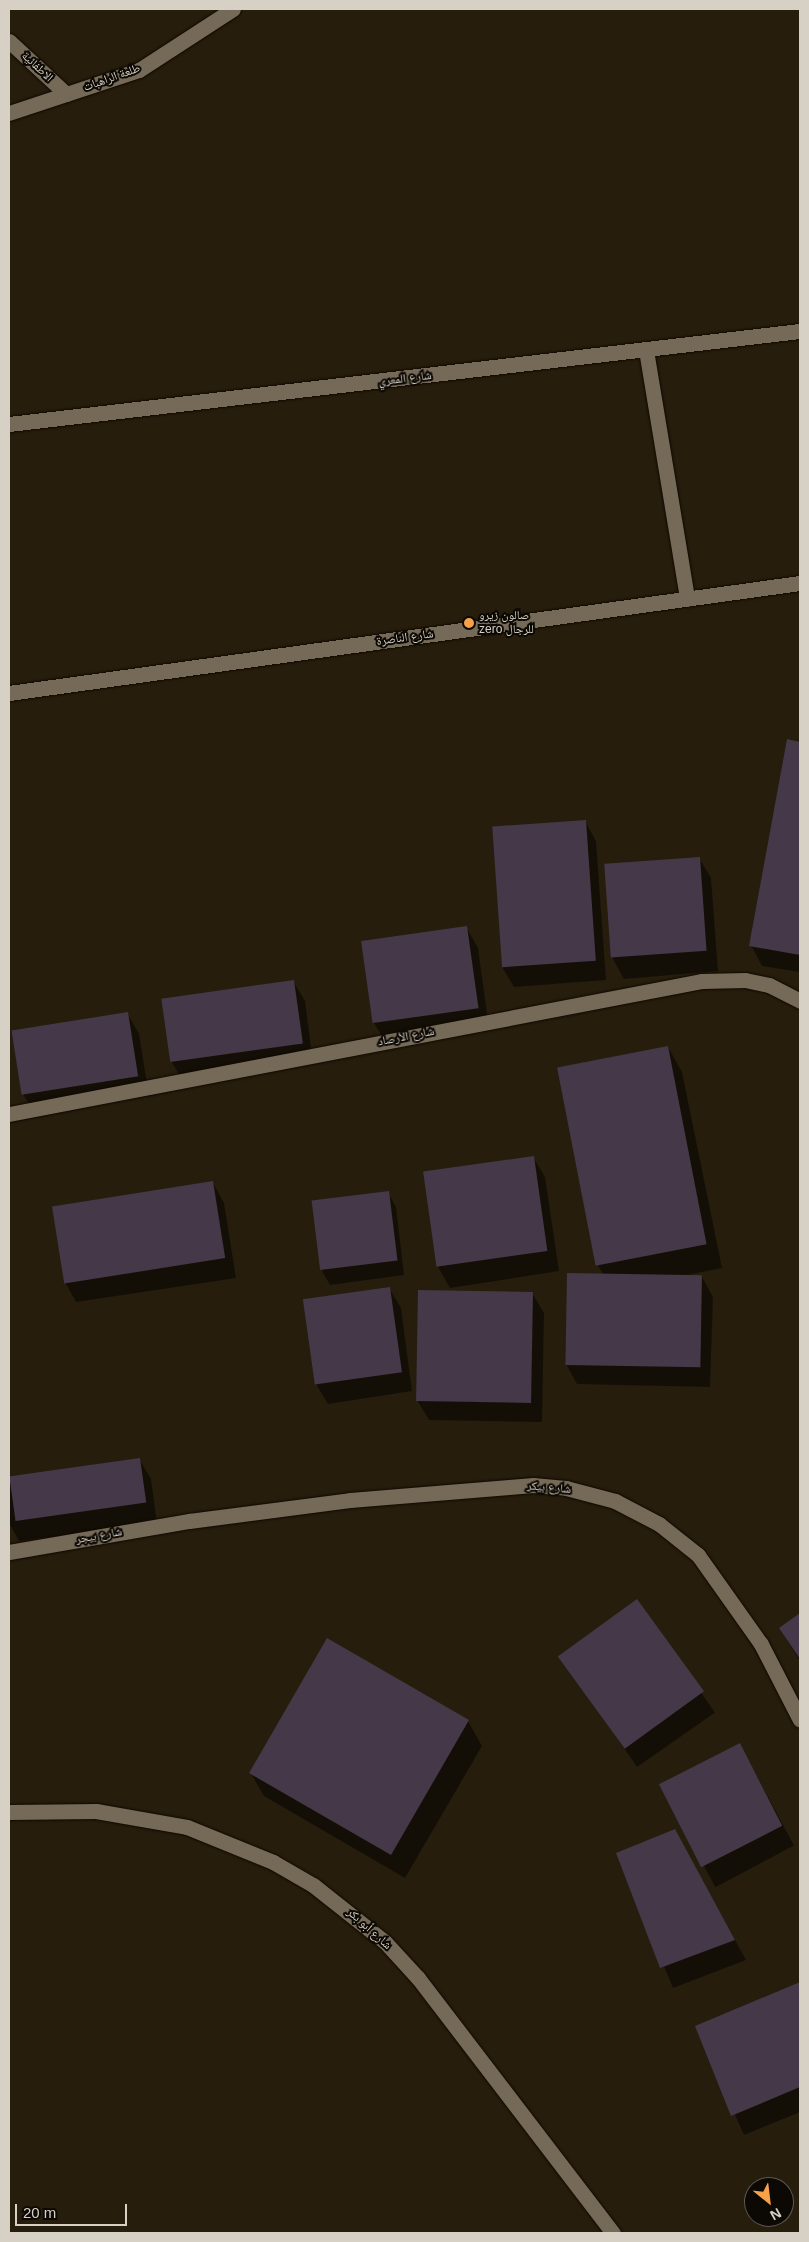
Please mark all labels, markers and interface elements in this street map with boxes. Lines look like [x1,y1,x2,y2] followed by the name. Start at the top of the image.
[18,49,56,85] street label: الاطفائية
[82,61,142,95] street label: طلعة الراهبات
[377,369,433,389] street label: شارع المعري
[479,609,534,637] place label: صالون زيرو zero للرجال
[463,617,475,629] marker: صالون زيرو zero للرجال
[376,627,434,649] street label: شارع الناصرة
[377,1024,435,1050] street label: شارع الأرصاد
[526,1479,572,1497] street label: شارع بيكر
[75,1525,123,1547] street label: شارع بيجر
[344,1905,394,1953] street label: شارع أبو بكر
[744,2177,794,2227] north arrow
[18,2194,130,2226] scale bar
[23,2204,56,2221] text: 20 m
[767,2205,784,2224] text: N

